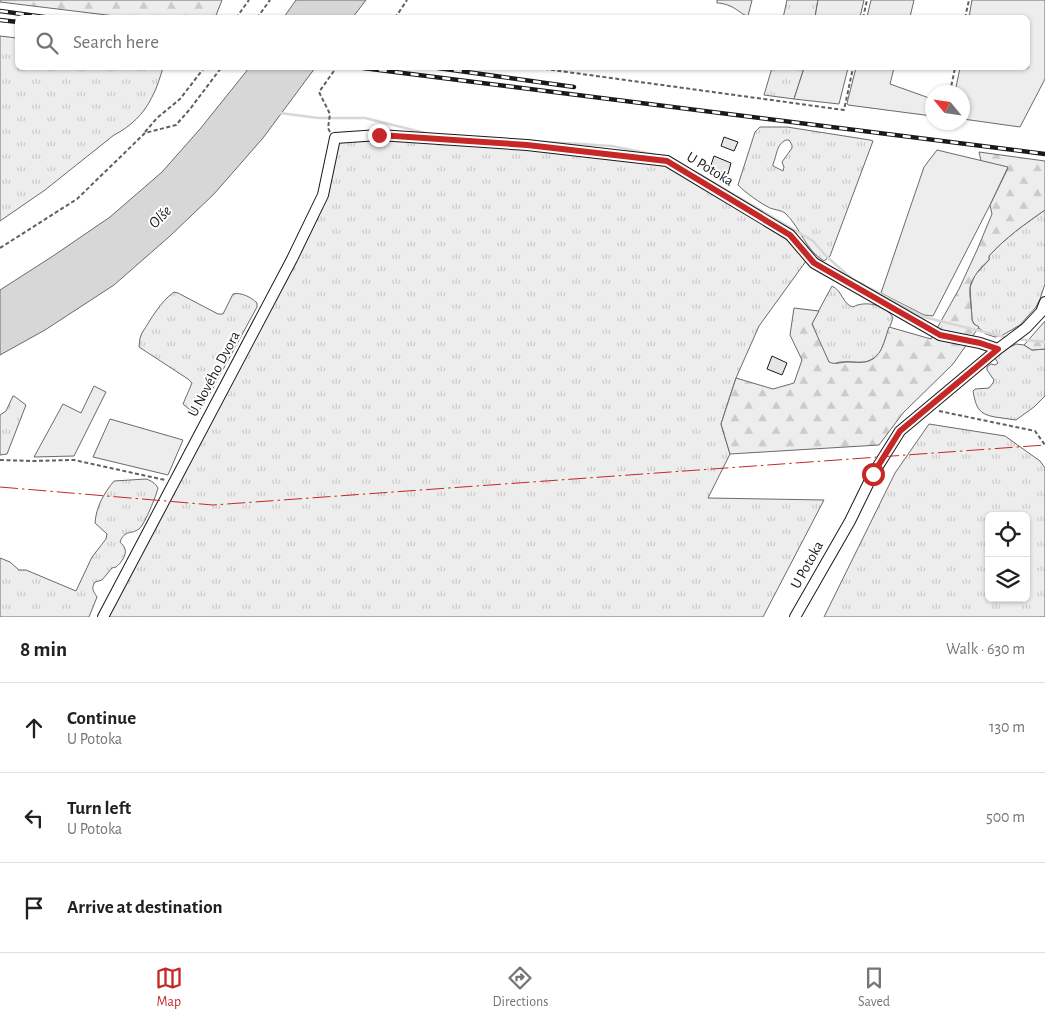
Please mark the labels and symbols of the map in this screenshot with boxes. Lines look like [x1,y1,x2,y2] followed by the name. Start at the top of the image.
[925,85,970,130] north arrow
[368,124,391,147] route end
[684,149,736,189] street label: U Potoka
[146,203,174,231] water label: Olše
[185,329,243,419] street label: U Nového Dvora
[862,463,885,486] route start
[788,539,826,591] street label: U Potoka

